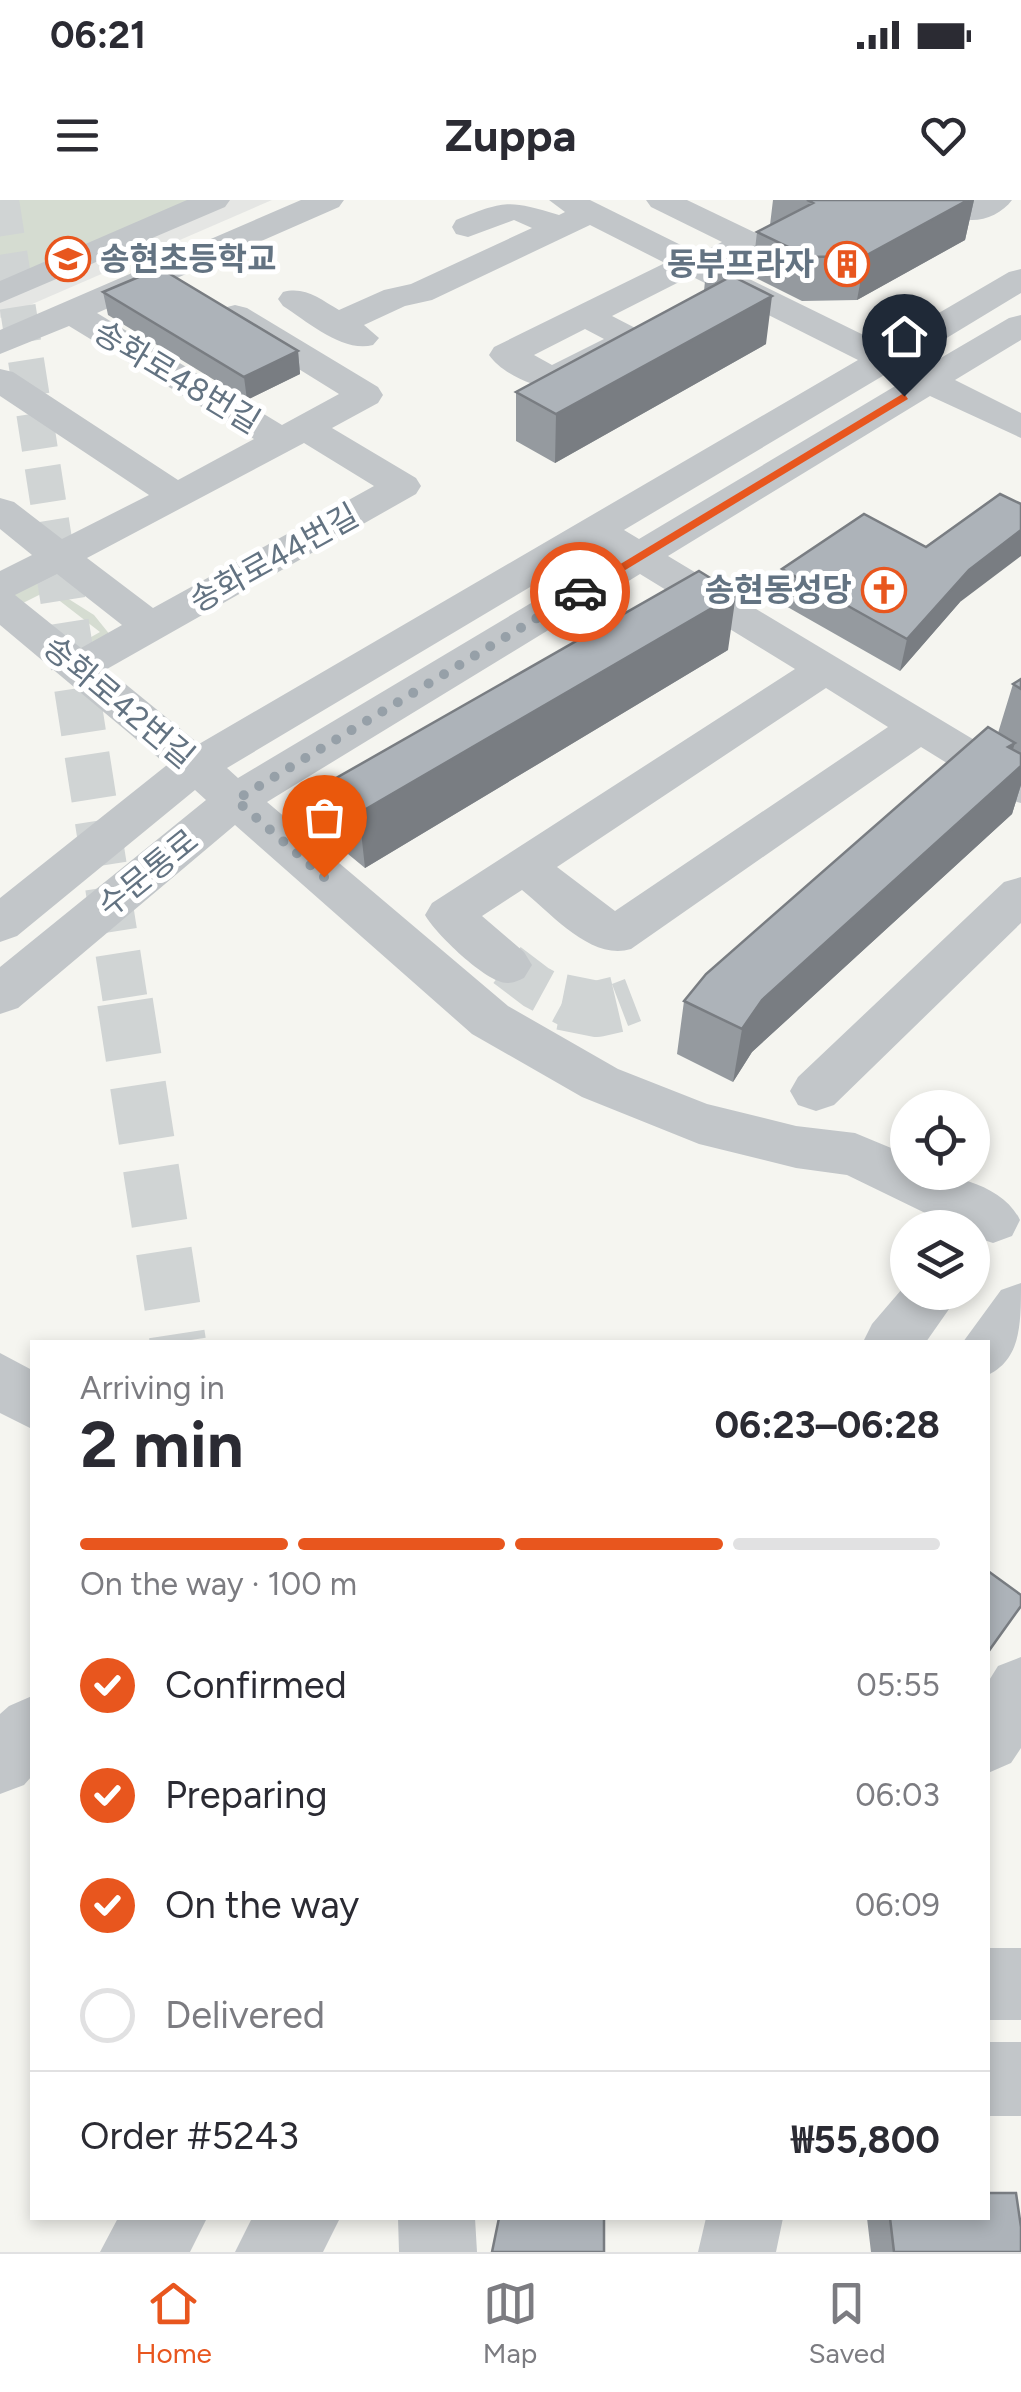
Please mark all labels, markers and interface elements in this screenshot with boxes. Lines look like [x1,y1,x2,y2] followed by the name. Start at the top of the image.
[50,12,146,58] text: 06:21
[50,108,105,163] icon: menu
[444,108,577,162] text: Zuppa
[916,108,971,163] icon: heart
[45,236,91,282] school or university icon: 송현초등학교
[100,240,277,278] place label: 송현초등학교
[824,241,870,287] building icon: 동부프라자
[667,245,815,283] place label: 동부프라자
[862,294,947,397] pin
[877,309,932,364] icon: home
[87,313,267,441] street label: 송화로48번길
[183,496,365,620] street label: 송화로44번길
[530,542,630,642] courier
[553,565,608,620] icon: car
[861,567,907,613] church icon: 송현동성당
[705,571,852,609] place label: 송현동성당
[36,628,202,776] street label: 송화로42번길
[282,775,367,878] pin
[297,790,352,845] icon: bag
[90,821,206,925] street label: 수문통로
[890,1090,990,1310] map controls
[890,1090,990,1190] button: locate
[890,1210,990,1310] button: layers
[80,1369,225,1407] text: Arriving in
[715,1402,940,1448] text: 06:23–06:28
[80,1405,244,1483] text: 2 min
[80,1565,357,1603] text: On the way · 100 m
[80,1658,135,1713] icon: check
[165,1662,347,1708] text: Confirmed
[856,1666,940,1704] text: 05:55
[80,1768,135,1823] icon: check
[165,1772,327,1818] text: Preparing
[855,1776,940,1814] text: 06:03
[80,1878,135,1933] icon: check
[165,1882,359,1928] text: On the way
[855,1886,940,1924] text: 06:09
[165,1992,325,2038] text: Delivered
[80,2113,299,2159] text: Order #5243
[791,2117,940,2163] text: ₩55,800
[135,2276,212,2370] tab: Home
[483,2276,538,2370] tab: Map
[808,2276,886,2370] tab: Saved

